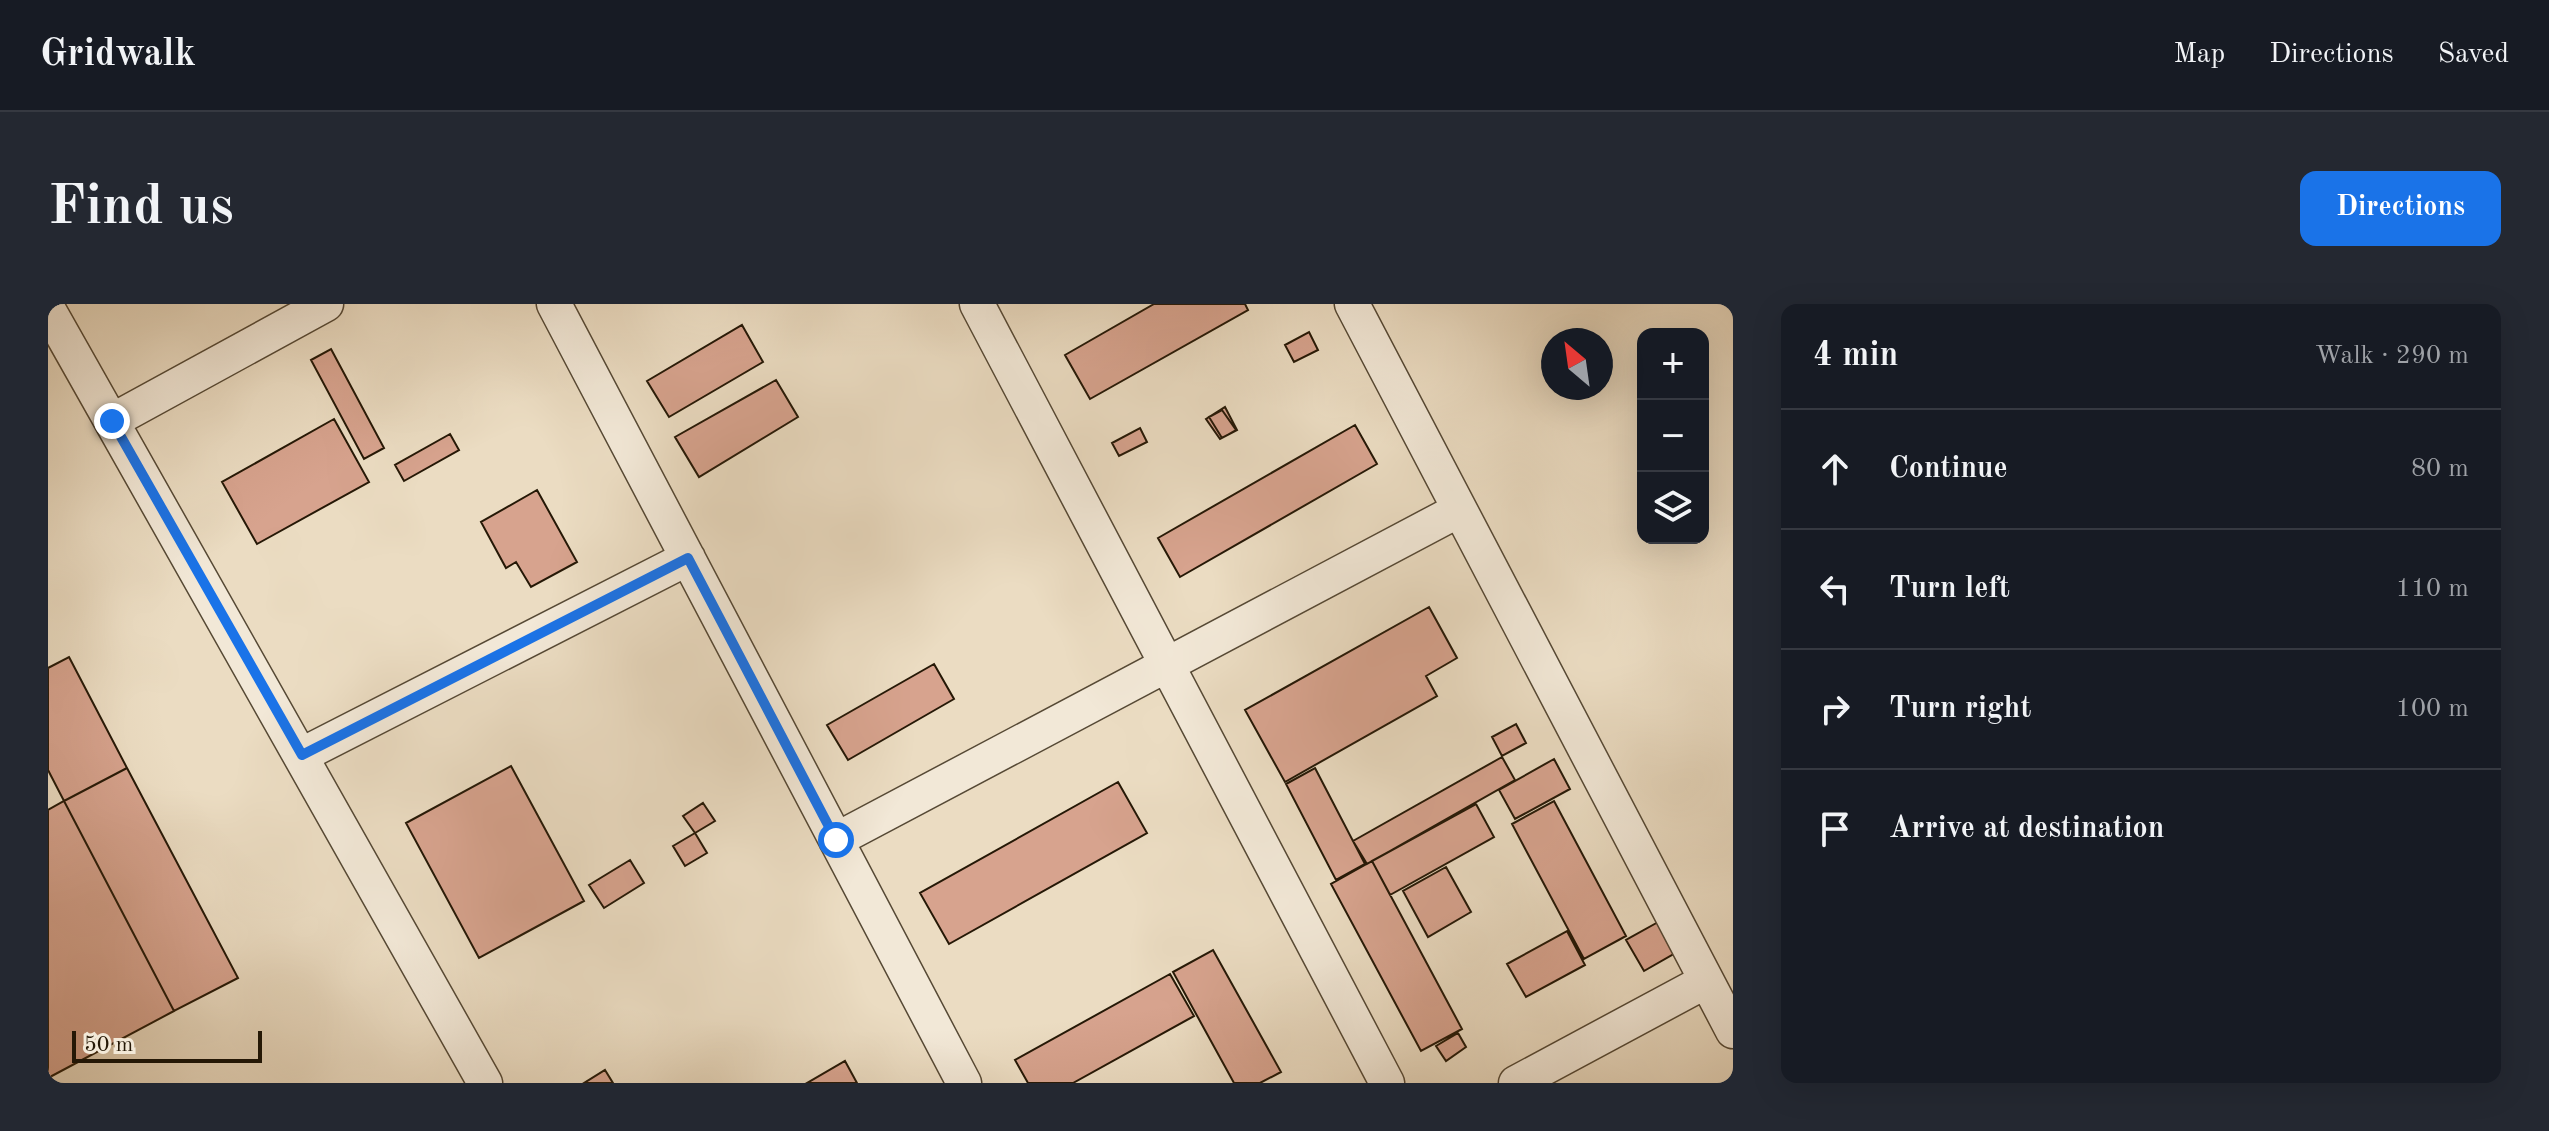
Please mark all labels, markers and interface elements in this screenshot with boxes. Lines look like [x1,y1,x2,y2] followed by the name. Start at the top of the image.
[40,36,196,74] text: Gridwalk
[2173,41,2225,69] text: Map
[2269,41,2394,69] text: Directions
[2438,41,2509,69] text: Saved
[2300,171,2501,246] button: Directions
[48,180,234,236] text: Find us
[1541,328,1613,400] north arrow
[1637,328,1709,544] map controls
[1637,328,1709,400] button: +
[1813,339,1898,373] text: 4 min
[2315,343,2469,369] text: Walk · 290 m
[1637,400,1709,472] button: −
[94,403,130,439] route end
[1813,447,1857,491] icon: ahead
[1889,454,2008,484] text: Continue
[2411,456,2469,482] text: 80 m
[1637,472,1709,544] button: layers
[1813,567,1857,611] icon: left
[1889,574,2010,604] text: Turn left
[2396,576,2469,602] text: 110 m
[1813,687,1857,731] icon: right
[1889,694,2031,724] text: Turn right
[2396,696,2469,722] text: 100 m
[1813,807,1857,851] icon: arrive
[1889,814,2164,844] text: Arrive at destination
[818,822,854,858] route start
[72,1027,262,1063] scale bar
[84,1034,133,1056] text: 50 m

